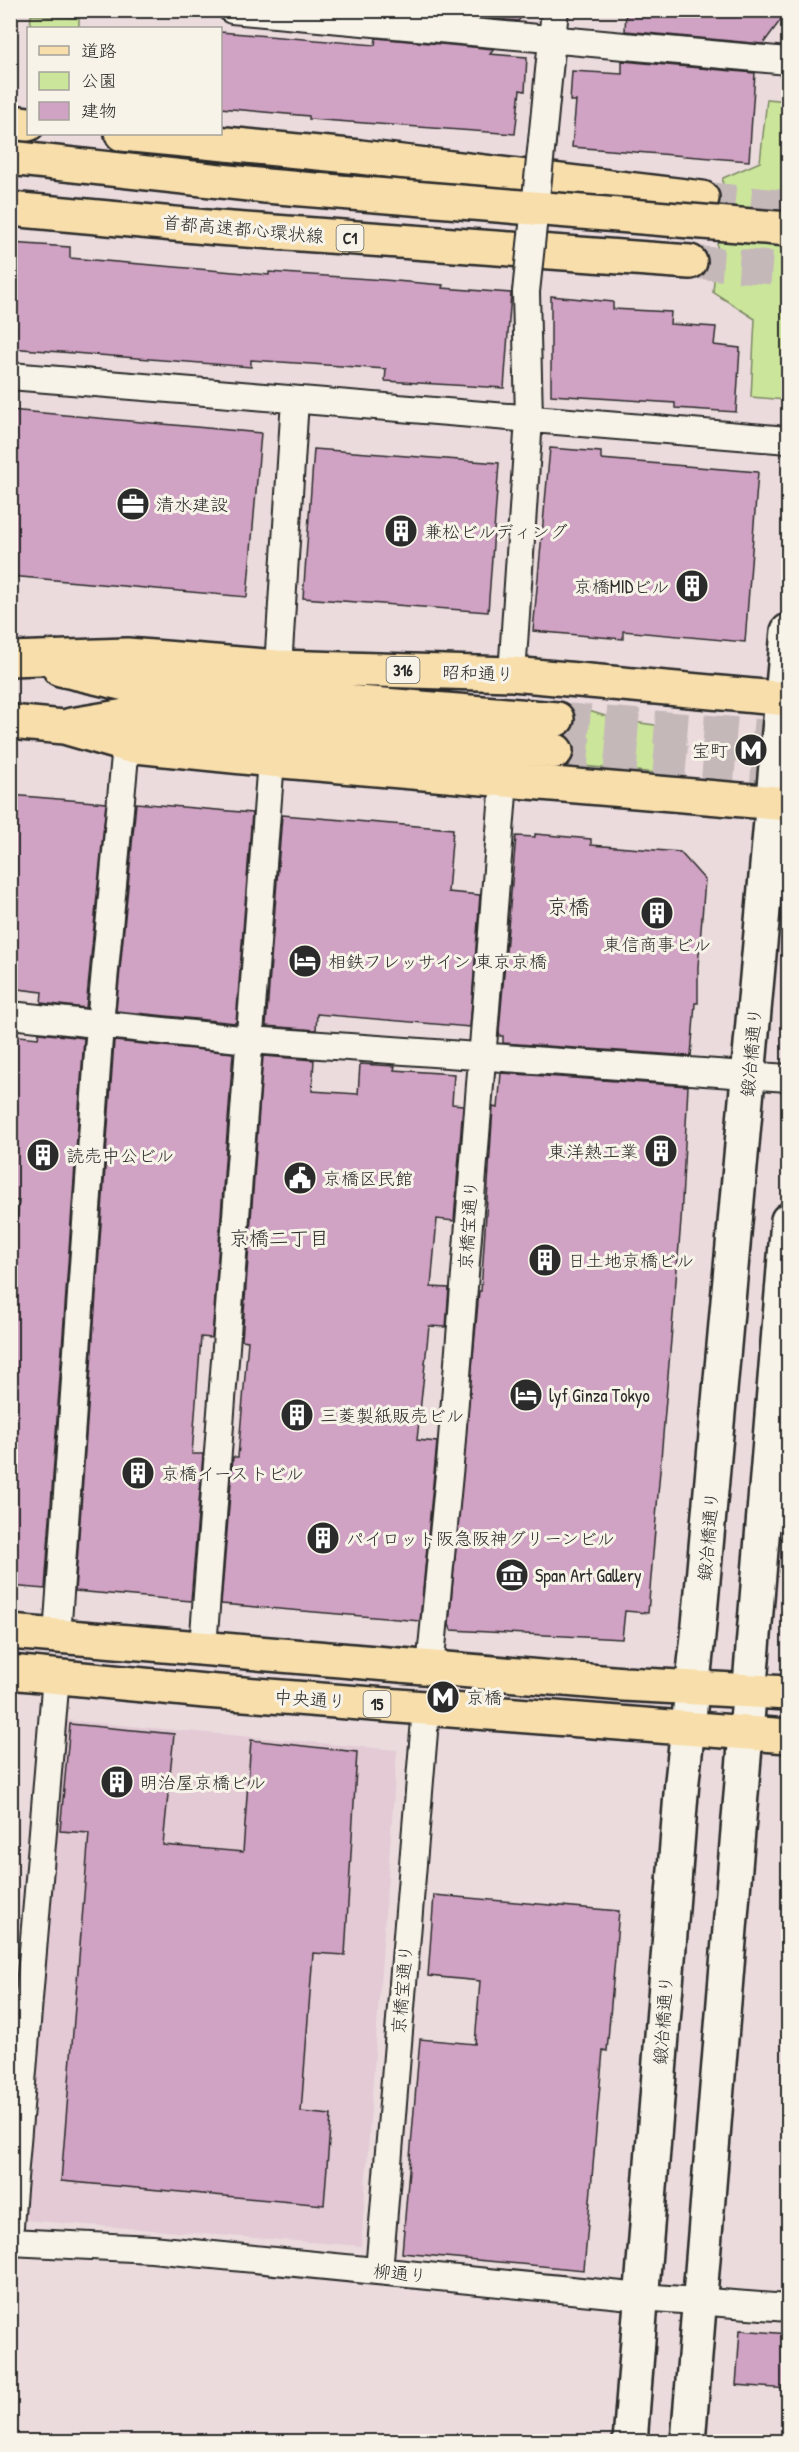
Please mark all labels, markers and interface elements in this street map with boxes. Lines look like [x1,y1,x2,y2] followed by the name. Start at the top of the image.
[27,27,222,135] legend
[81,38,117,63] text: 道路
[81,68,117,93] text: 公園
[81,98,117,123] text: 建物
[161,209,325,249] street label: 首都高速都心環状線
[336,225,364,251] road number: C1
[115,486,151,522] office icon: 清水建設
[156,492,228,517] place label: 清水建設
[383,513,419,549] building icon: 兼松ビルディング
[424,519,568,544] place label: 兼松ビルディング
[674,568,710,604] building icon: 京橋MIDビル
[574,574,669,599] place label: 京橋MIDビル
[386,657,420,683] road number: 316
[442,659,514,687] street label: 昭和通り
[733,732,769,768] metro station icon: 宝町
[692,738,728,763] place label: 宝町
[547,892,589,921] district label: 京橋
[639,895,675,931] building icon: 東信商事ビル
[603,932,711,957] place label: 東信商事ビル
[287,943,323,979] hotel icon: 相鉄フレッサイン 東京京橋
[328,949,547,974] place label: 相鉄フレッサイン 東京京橋
[735,1006,767,1098] street label: 鍛冶橋通り
[643,1133,679,1169] building icon: 東洋熱工業
[25,1137,61,1173] building icon: 読売中公ビル
[548,1139,638,1164] place label: 東洋熱工業
[66,1143,174,1168] place label: 読売中公ビル
[282,1160,318,1196] public building icon: 京橋区民館
[323,1166,413,1191] place label: 京橋区民館
[452,1179,484,1271] street label: 京橋宝通り
[229,1224,329,1251] district label: 京橋二丁目
[527,1242,563,1278] building icon: 日土地京橋ビル
[568,1248,694,1273] place label: 日土地京橋ビル
[508,1377,544,1413] hotel icon: lyf Ginza Tokyo
[549,1383,650,1408] place label: lyf Ginza Tokyo
[279,1397,315,1433] building icon: 三菱製紙販売ビル
[320,1403,464,1428] place label: 三菱製紙販売ビル
[120,1455,156,1491] building icon: 京橋イーストビル
[161,1461,304,1486] place label: 京橋イーストビル
[692,1490,724,1582] street label: 鍛冶橋通り
[305,1520,341,1556] building icon: パイロット阪急阪神グリーンビル
[346,1526,615,1551] place label: パイロット阪急阪神グリーンビル
[494,1557,530,1593] museum icon: Span Art Gallery
[535,1563,642,1588] place label: Span Art Gallery
[425,1679,461,1715] metro station icon: 京橋
[273,1684,347,1714] street label: 中央通り
[466,1685,502,1710] place label: 京橋
[364,1691,391,1717] road number: 15
[99,1764,135,1800] building icon: 明治屋京橋ビル
[140,1770,266,1795] place label: 明治屋京橋ビル
[386,1943,418,2035] street label: 京橋宝通り
[647,1974,679,2066] street label: 鍛冶橋通り
[372,2258,428,2288] street label: 柳通り

